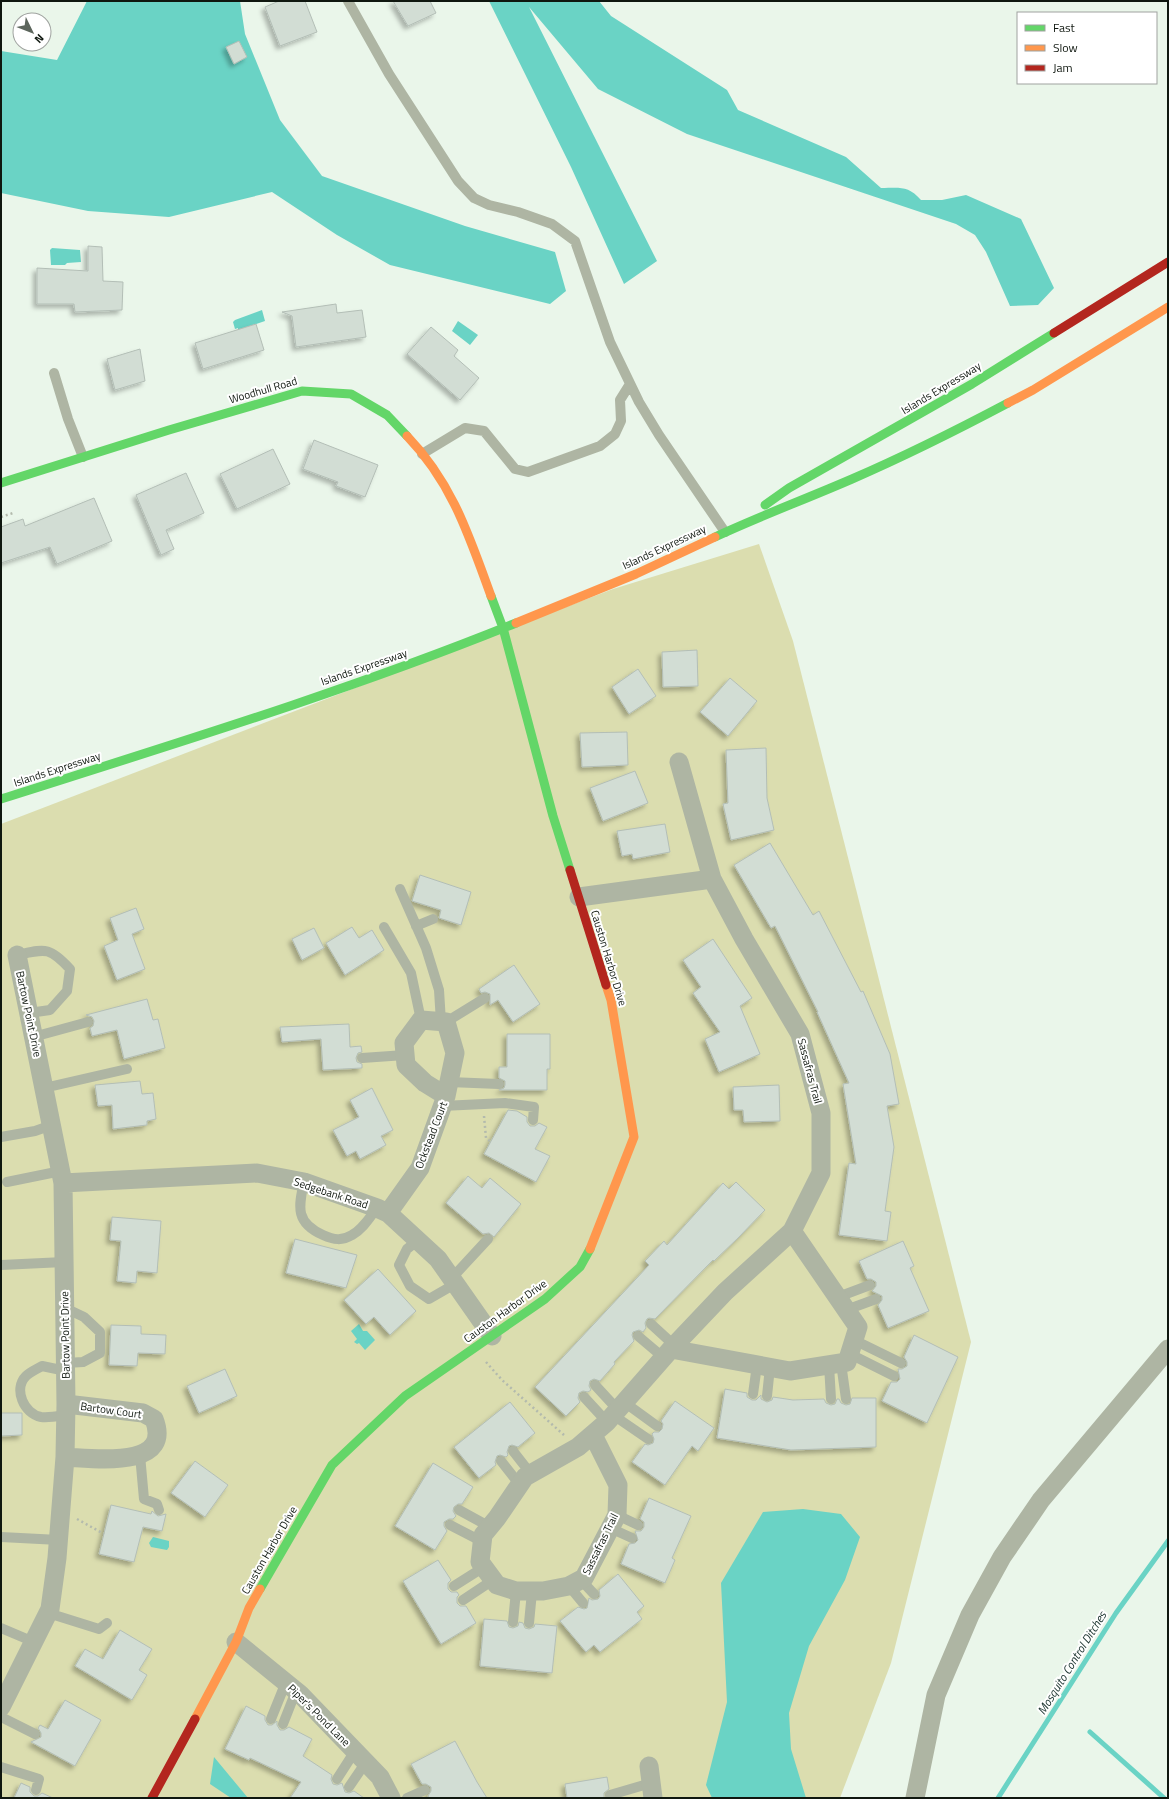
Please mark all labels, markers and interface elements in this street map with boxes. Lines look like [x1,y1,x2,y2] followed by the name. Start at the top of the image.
[12,12,52,52] north arrow
[1017,12,1157,84] legend
[1053,18,1076,37] text: Fast
[31,31,48,47] text: N
[1053,38,1078,57] text: Slow
[1053,58,1073,77] text: Jam
[898,357,984,418] street label: Islands Expressway
[227,373,299,407] street label: Woodhull Road
[620,520,709,573] street label: Islands Expressway
[319,644,410,689] street label: Islands Expressway
[11,747,103,791] street label: Islands Expressway
[587,908,631,1008] street label: Causton Harbor Drive
[12,970,46,1059] street label: Bartow Point Drive
[794,1037,826,1105] street label: Sassafras Trail
[411,1099,451,1171] street label: Ockstead Court
[292,1173,370,1213] street label: Sedgebank Road
[460,1275,550,1347] street label: Causton Harbor Drive
[56,1291,74,1379] street label: Bartow Point Drive
[79,1398,143,1422] street label: Bartow Court
[237,1503,301,1597] street label: Causton Harbor Drive
[578,1510,622,1578] street label: Sassafras Trail
[1032,1607,1112,1718] water label: Mosquito Control Ditches
[284,1680,354,1750] street label: Piper's Pond Lane

